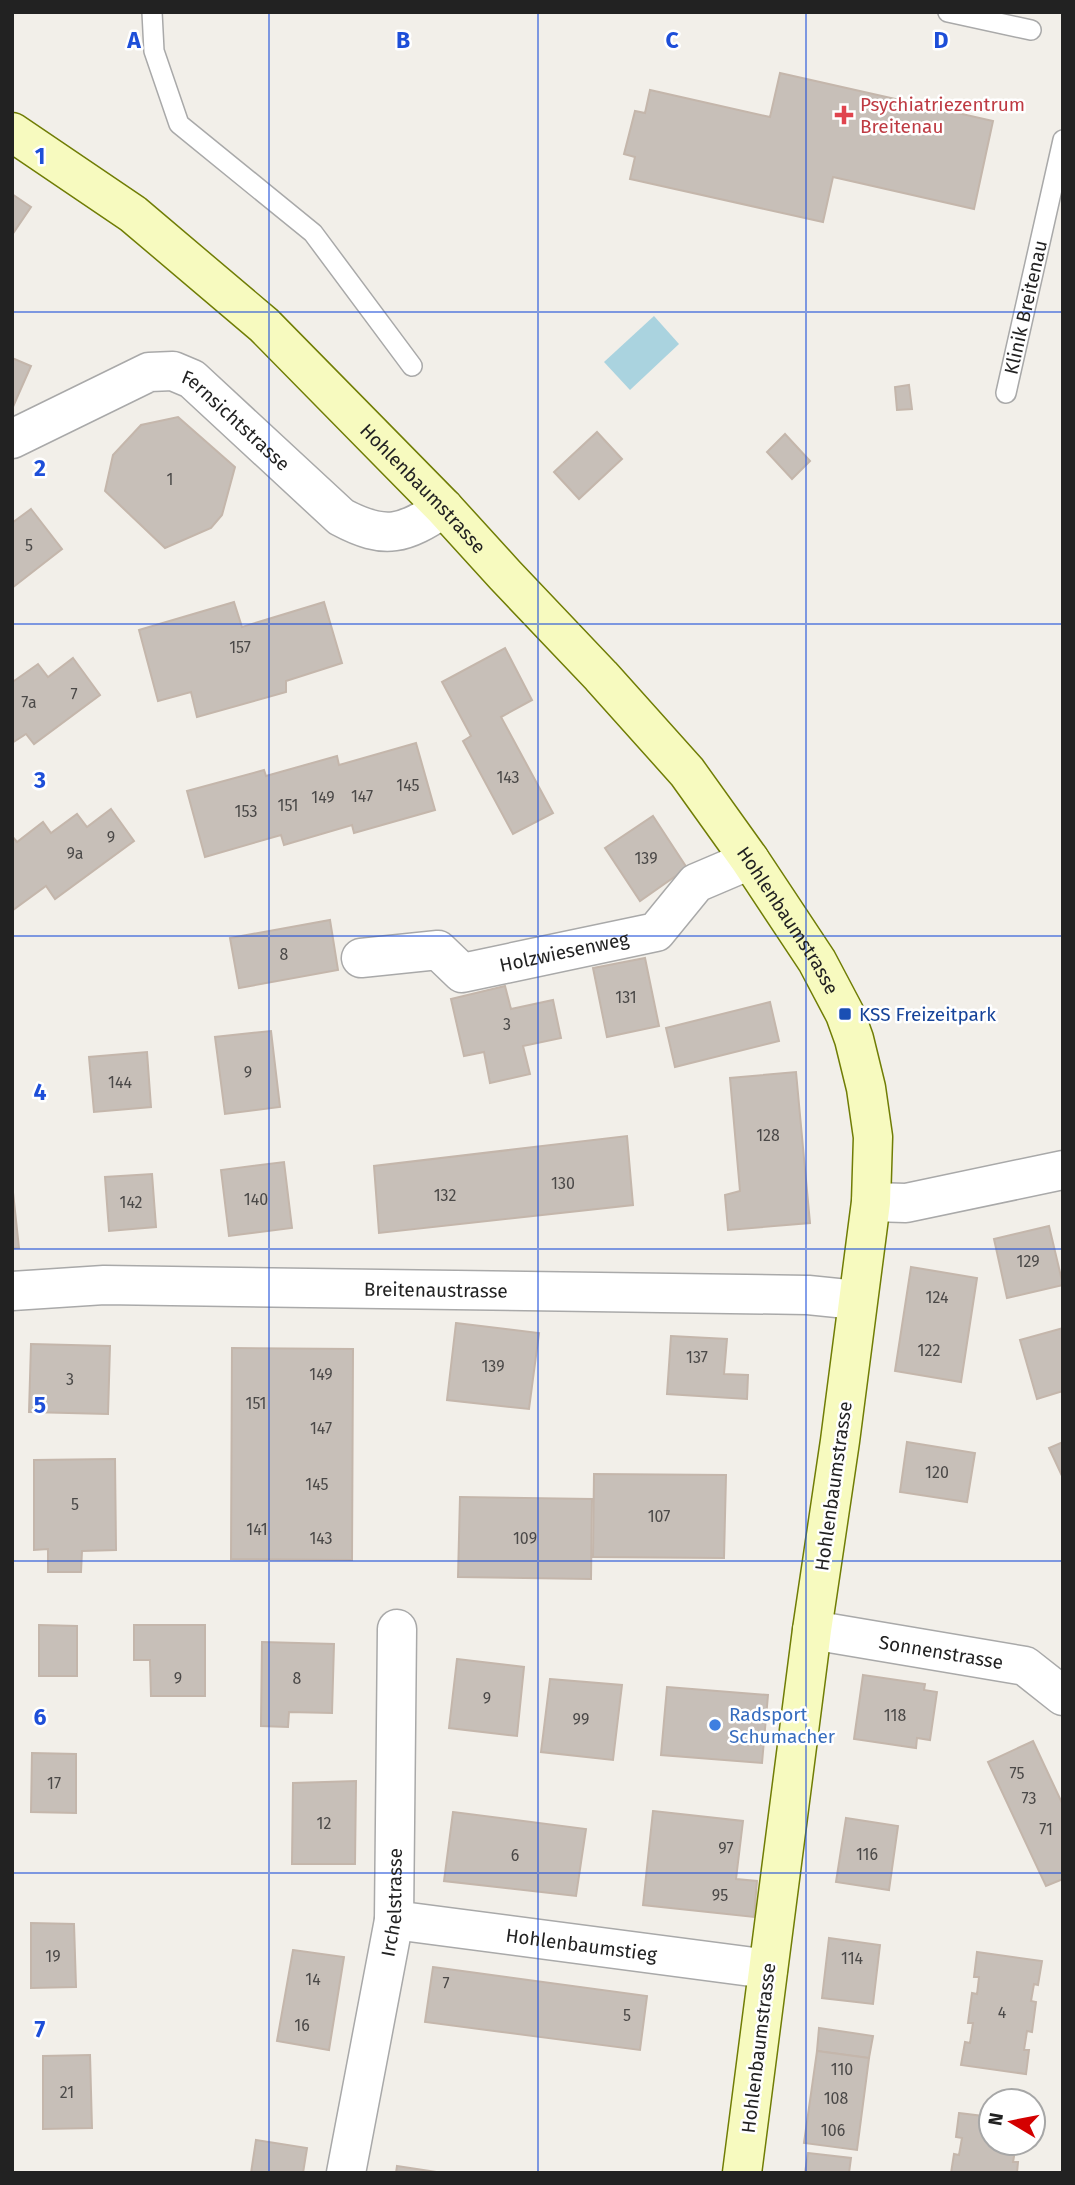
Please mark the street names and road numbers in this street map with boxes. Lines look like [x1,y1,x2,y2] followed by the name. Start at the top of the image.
[1000,238,1052,377] street label: Klinik Breitenau
[178,365,295,476] street label: Fernsichtstrasse
[355,419,491,558] street label: Hohlenbaumstrasse
[732,842,843,998] street label: Hohlenbaumstrasse
[497,927,631,977] street label: Holzwiesenweg
[364,1278,508,1303] street label: Breitenaustrasse
[810,1400,857,1573] street label: Hohlenbaumstrasse
[877,1631,1005,1674] street label: Sonnenstrasse
[376,1848,407,1959] street label: Irchelstrasse
[504,1924,658,1966] street label: Hohlenbaumstieg
[737,1962,780,2134] street label: Hohlenbaumstrasse

